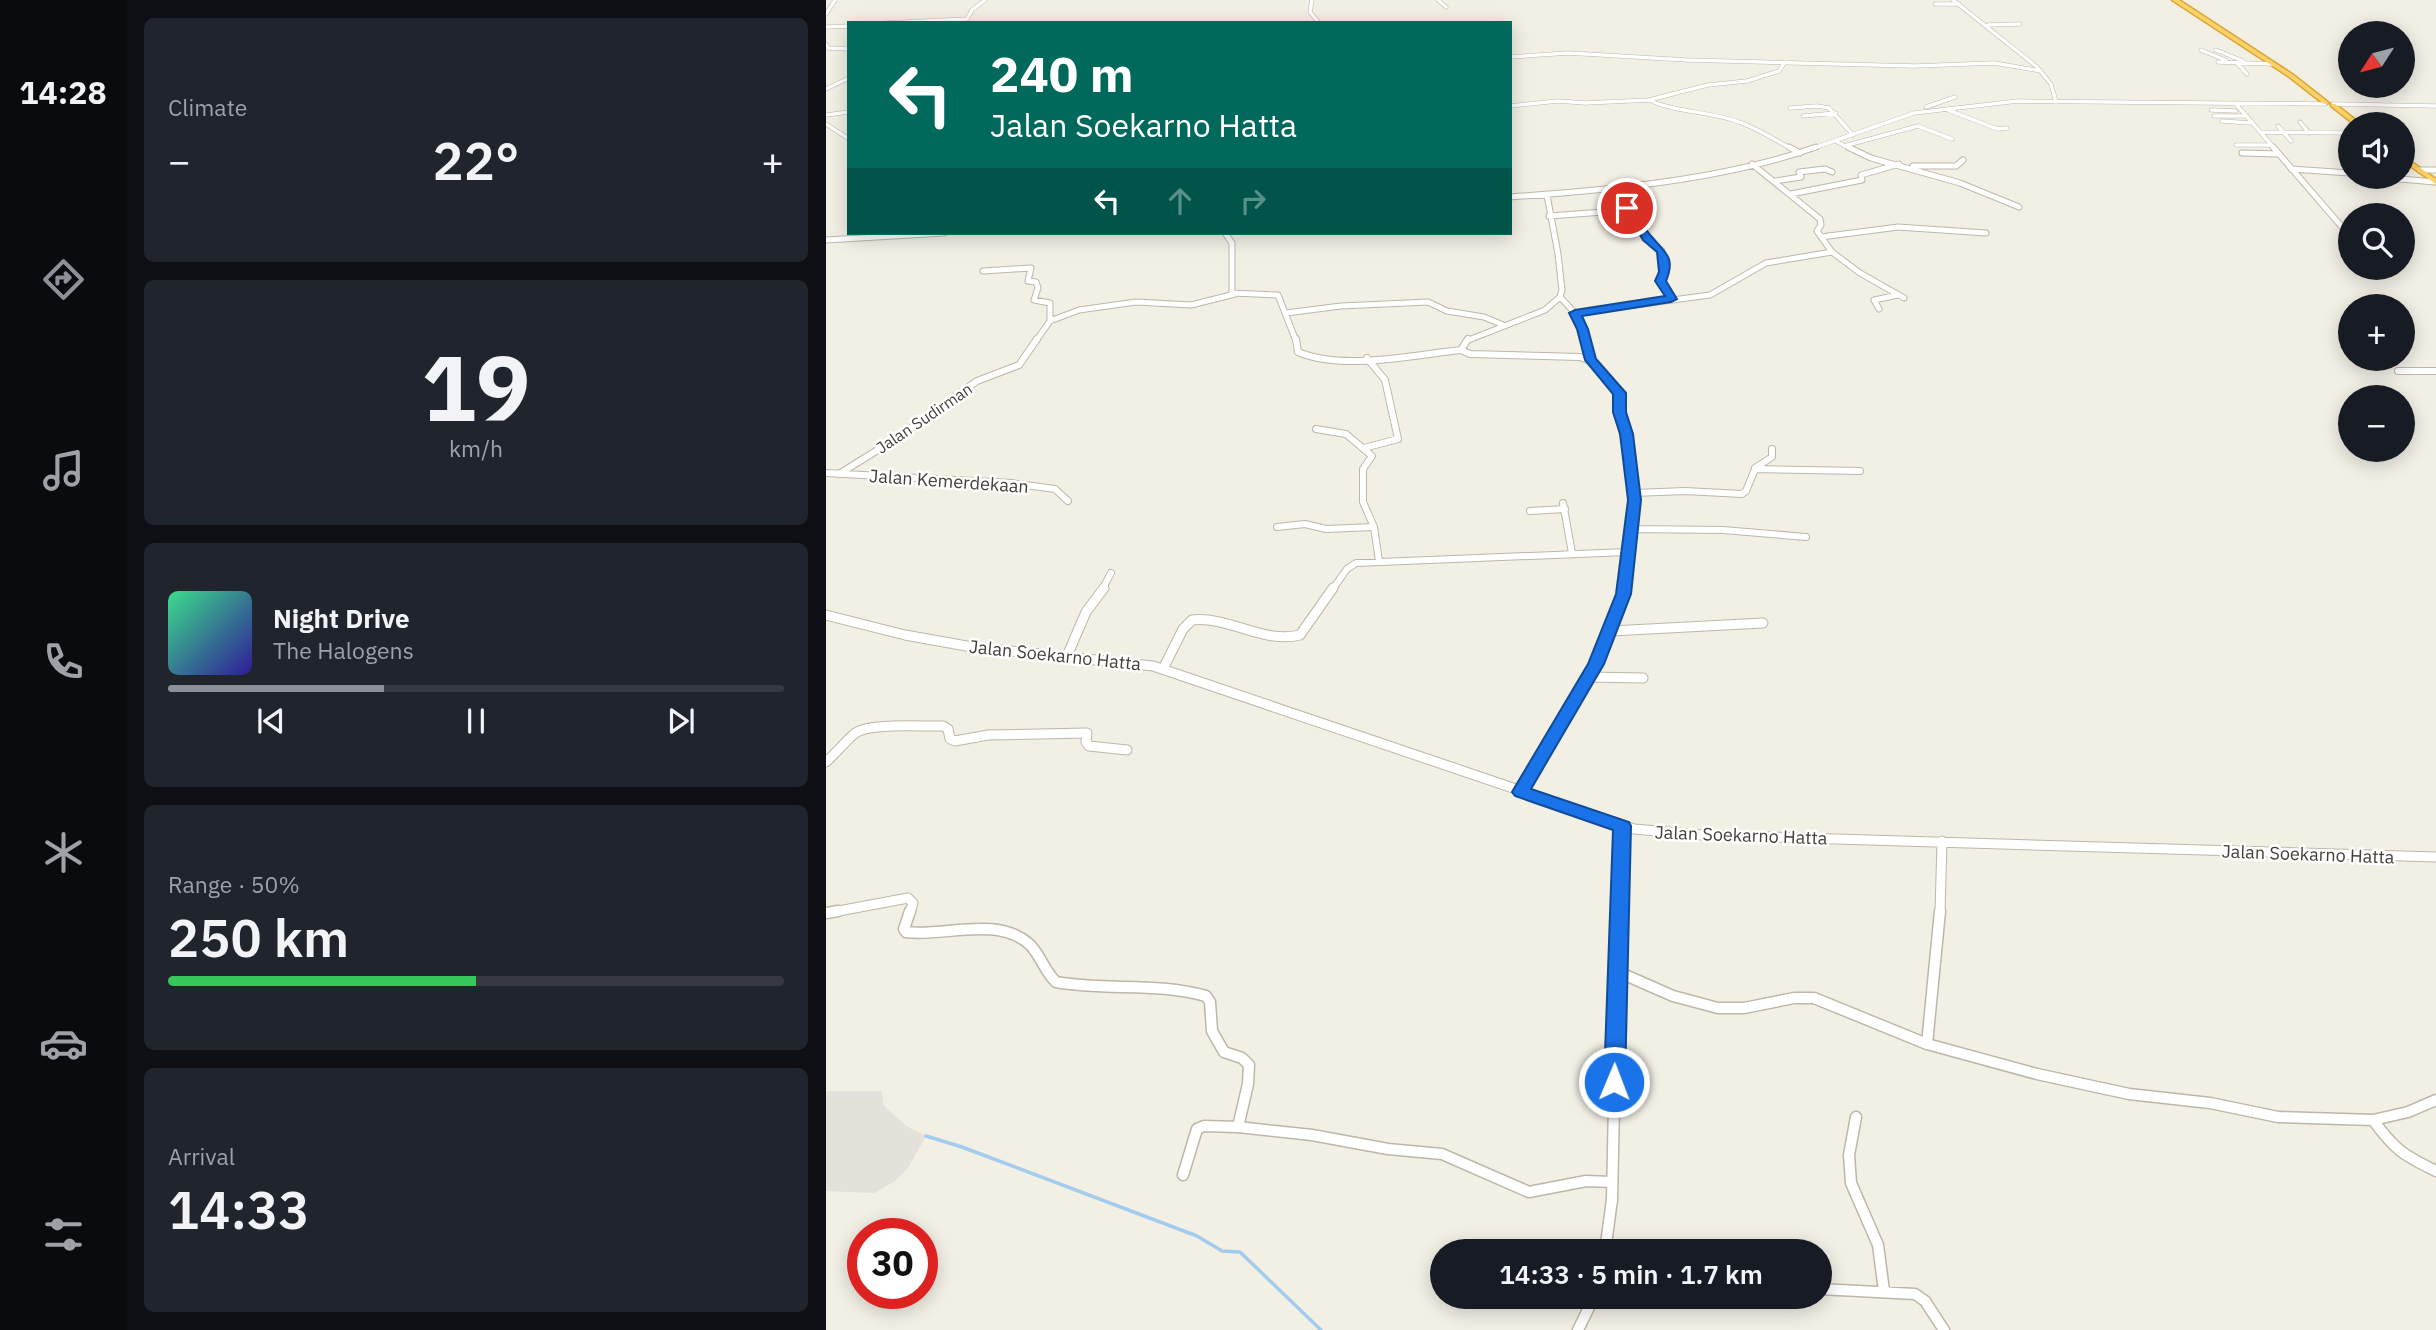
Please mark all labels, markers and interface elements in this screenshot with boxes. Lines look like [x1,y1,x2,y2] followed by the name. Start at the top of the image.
[2338,21,2415,98] north arrow
[2338,21,2415,462] map controls
[990,42,1134,105] text: 240 m
[875,49,966,140] icon: left
[19,71,107,113] text: 14:28
[168,92,247,122] text: Climate
[990,104,1297,146] text: Jalan Soekarno Hatta
[2338,112,2415,189] button: sound
[433,127,519,194] text: 22°
[168,136,191,185] text: −
[761,136,784,185] text: +
[1597,178,1657,238] pin
[1088,182,1126,220] icon: left
[1161,182,1199,220] icon: ahead
[1234,182,1272,220] icon: right
[1608,189,1646,227] icon: arrive
[2338,203,2415,280] button: search
[39,255,88,304] icon: directions
[2338,294,2415,371] button: +
[421,328,531,446] text: 19
[872,379,976,457] street label: Jalan Sudirman
[2338,385,2415,462] button: −
[449,433,503,463] text: km/h
[39,446,88,495] icon: music
[868,464,1030,498] street label: Jalan Kemerdekaan
[273,601,410,635] text: Night Drive
[273,635,414,665] text: The Halogens
[968,635,1143,676] street label: Jalan Soekarno Hatta
[39,637,88,686] icon: phone
[252,702,290,740] icon: previous
[457,702,495,740] icon: pause
[662,702,700,740] icon: next
[1654,820,1828,850] street label: Jalan Soekarno Hatta
[39,828,88,877] icon: climate
[2221,839,2395,869] street label: Jalan Soekarno Hatta
[168,869,300,899] text: Range · 50%
[168,904,349,971] text: 250 km
[39,1019,88,1068] icon: car
[1577,1045,1651,1119] position arrow
[168,1141,235,1171] text: Arrival
[168,1176,309,1243] text: 14:33
[39,1210,88,1259] icon: filters
[847,1218,938,1309] speed limit sign: 30
[1499,1257,1763,1291] text: 14:33 · 5 min · 1.7 km

